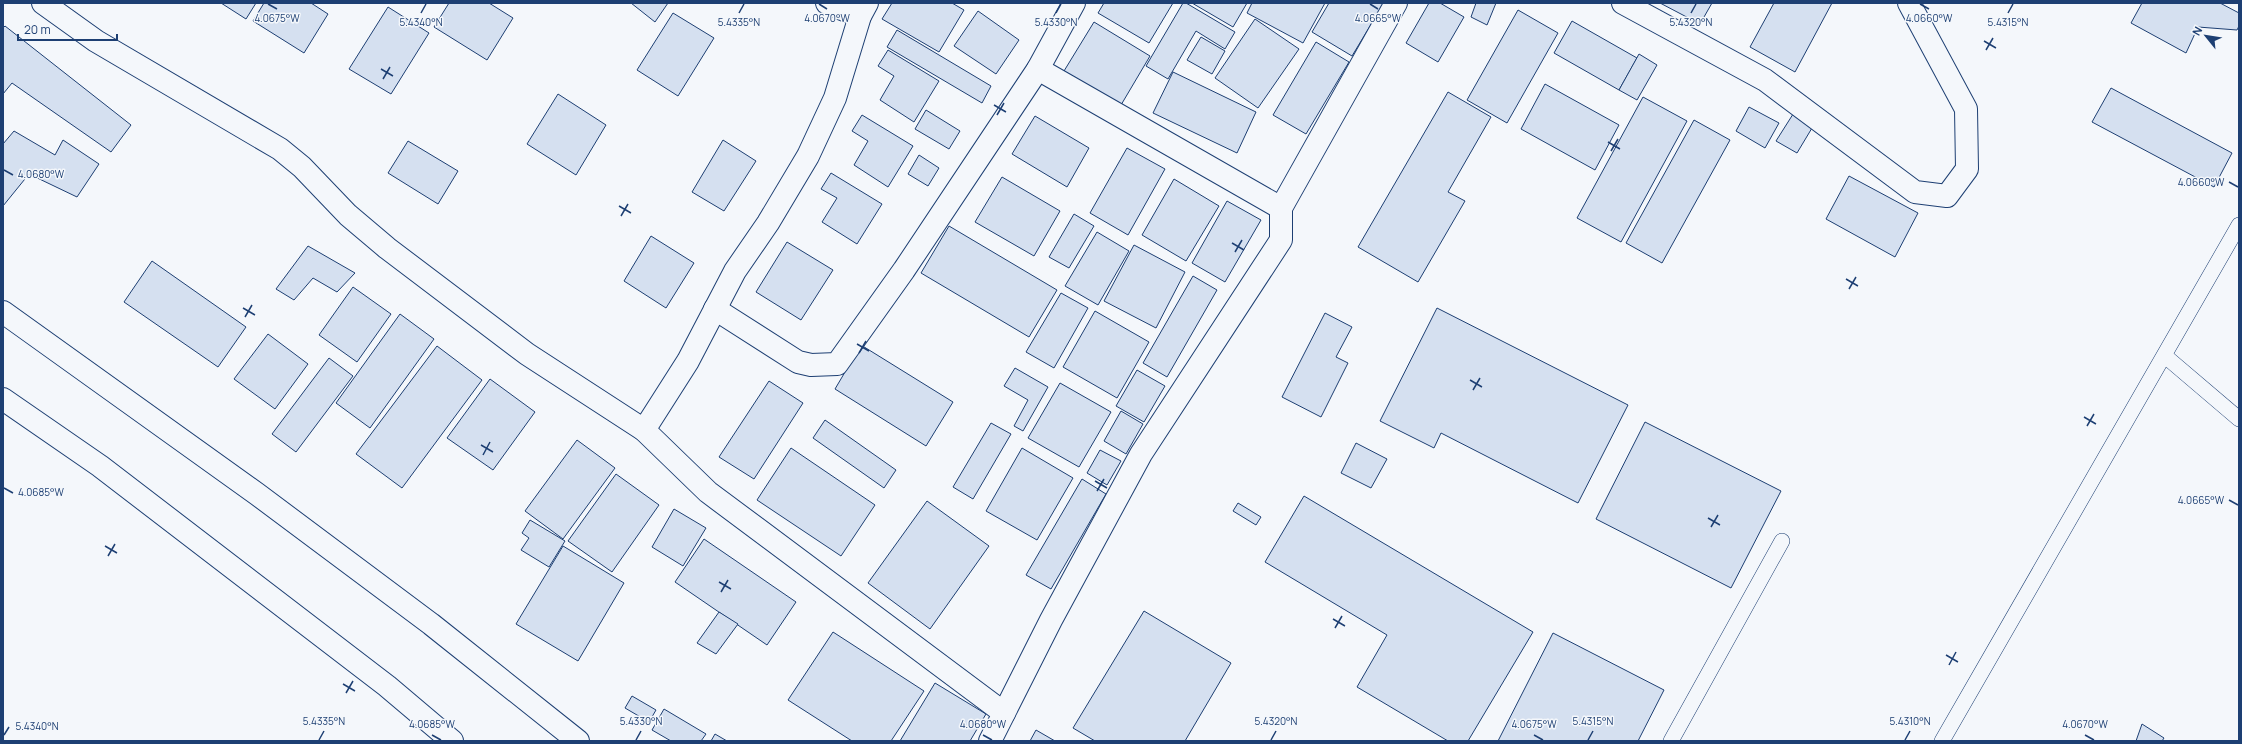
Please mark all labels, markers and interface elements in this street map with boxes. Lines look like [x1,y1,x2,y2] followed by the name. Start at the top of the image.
[254,11,300,25] text: 4.0675°W
[804,11,850,25] text: 4.0670°W
[1355,11,1402,25] text: 4.0665°W
[1906,11,1953,25] text: 4.0660°W
[399,15,443,29] text: 5.4340°N
[718,15,760,29] text: 5.4335°N
[1035,15,1078,29] text: 5.4330°N
[1670,15,1713,29] text: 5.4320°N
[1988,15,2029,29] text: 5.4315°N
[18,16,117,42] scale bar
[2186,16,2226,56] north arrow
[24,21,51,38] text: 20 m
[2188,23,2205,38] text: N
[18,167,65,181] text: 4.0680°W
[2178,175,2225,189] text: 4.0660°W
[18,485,65,499] text: 4.0685°W
[2178,493,2225,507] text: 4.0665°W
[303,714,345,728] text: 5.4335°N
[620,714,663,728] text: 5.4330°N
[1255,714,1298,728] text: 5.4320°N
[1573,714,1614,728] text: 5.4315°N
[1889,714,1931,728] text: 5.4310°N
[409,717,456,731] text: 4.0685°W
[960,717,1007,731] text: 4.0680°W
[1511,717,1557,731] text: 4.0675°W
[2062,717,2108,731] text: 4.0670°W
[15,719,59,733] text: 5.4340°N

